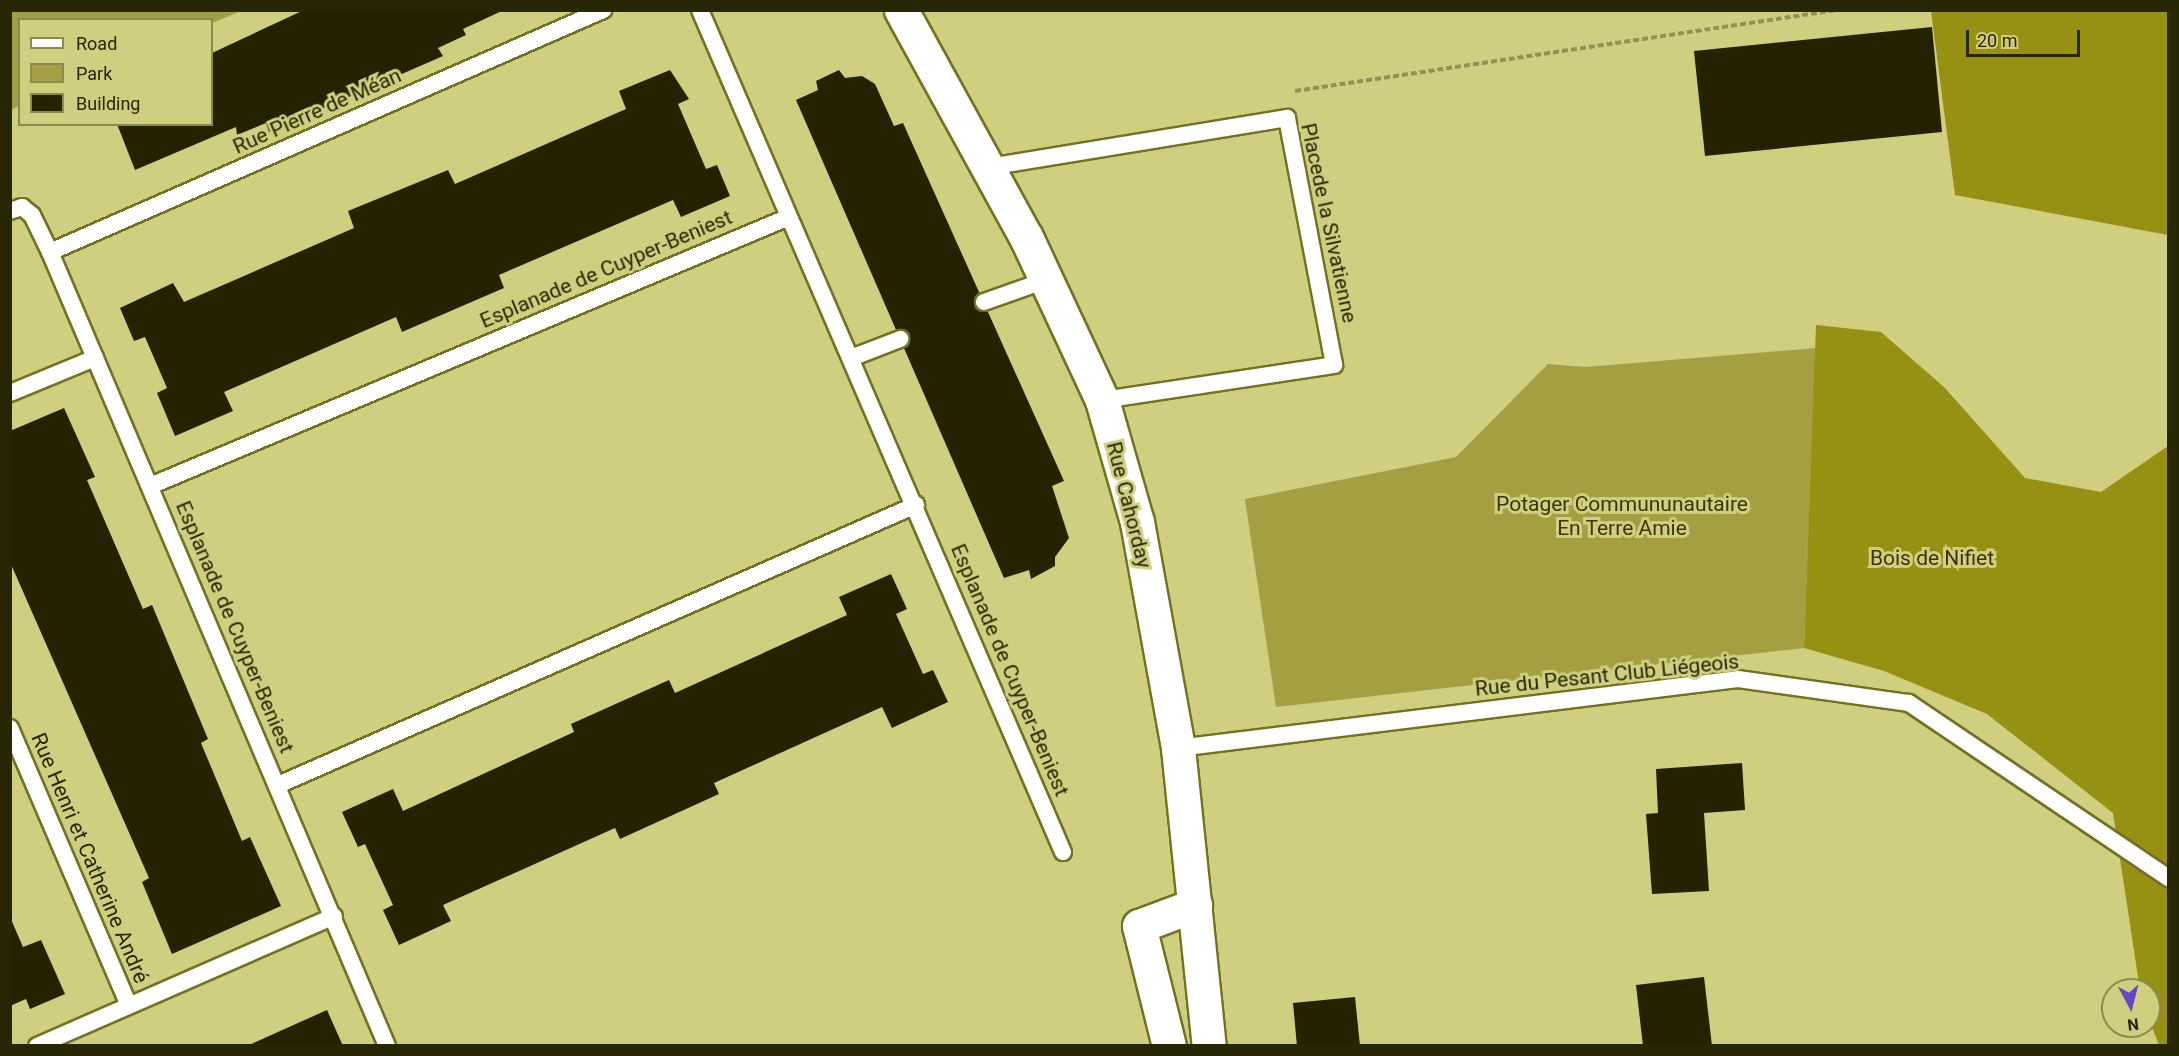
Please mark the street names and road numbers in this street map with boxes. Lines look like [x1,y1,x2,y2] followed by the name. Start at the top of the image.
[229,63,405,159] street label: Rue Pierre de Méan
[1296,121,1362,325] street label: Placede la Silvatienne
[476,204,736,334] street label: Esplanade de Cuyper-Beniest
[1101,439,1157,571] street label: Rue Cahorday
[170,497,300,757] street label: Esplanade de Cuyper-Beniest
[945,540,1075,800] street label: Esplanade de Cuyper-Beniest
[1474,649,1740,701] street label: Rue du Pesant Club Liégeois
[26,729,154,987] street label: Rue Henri et Catherine André

